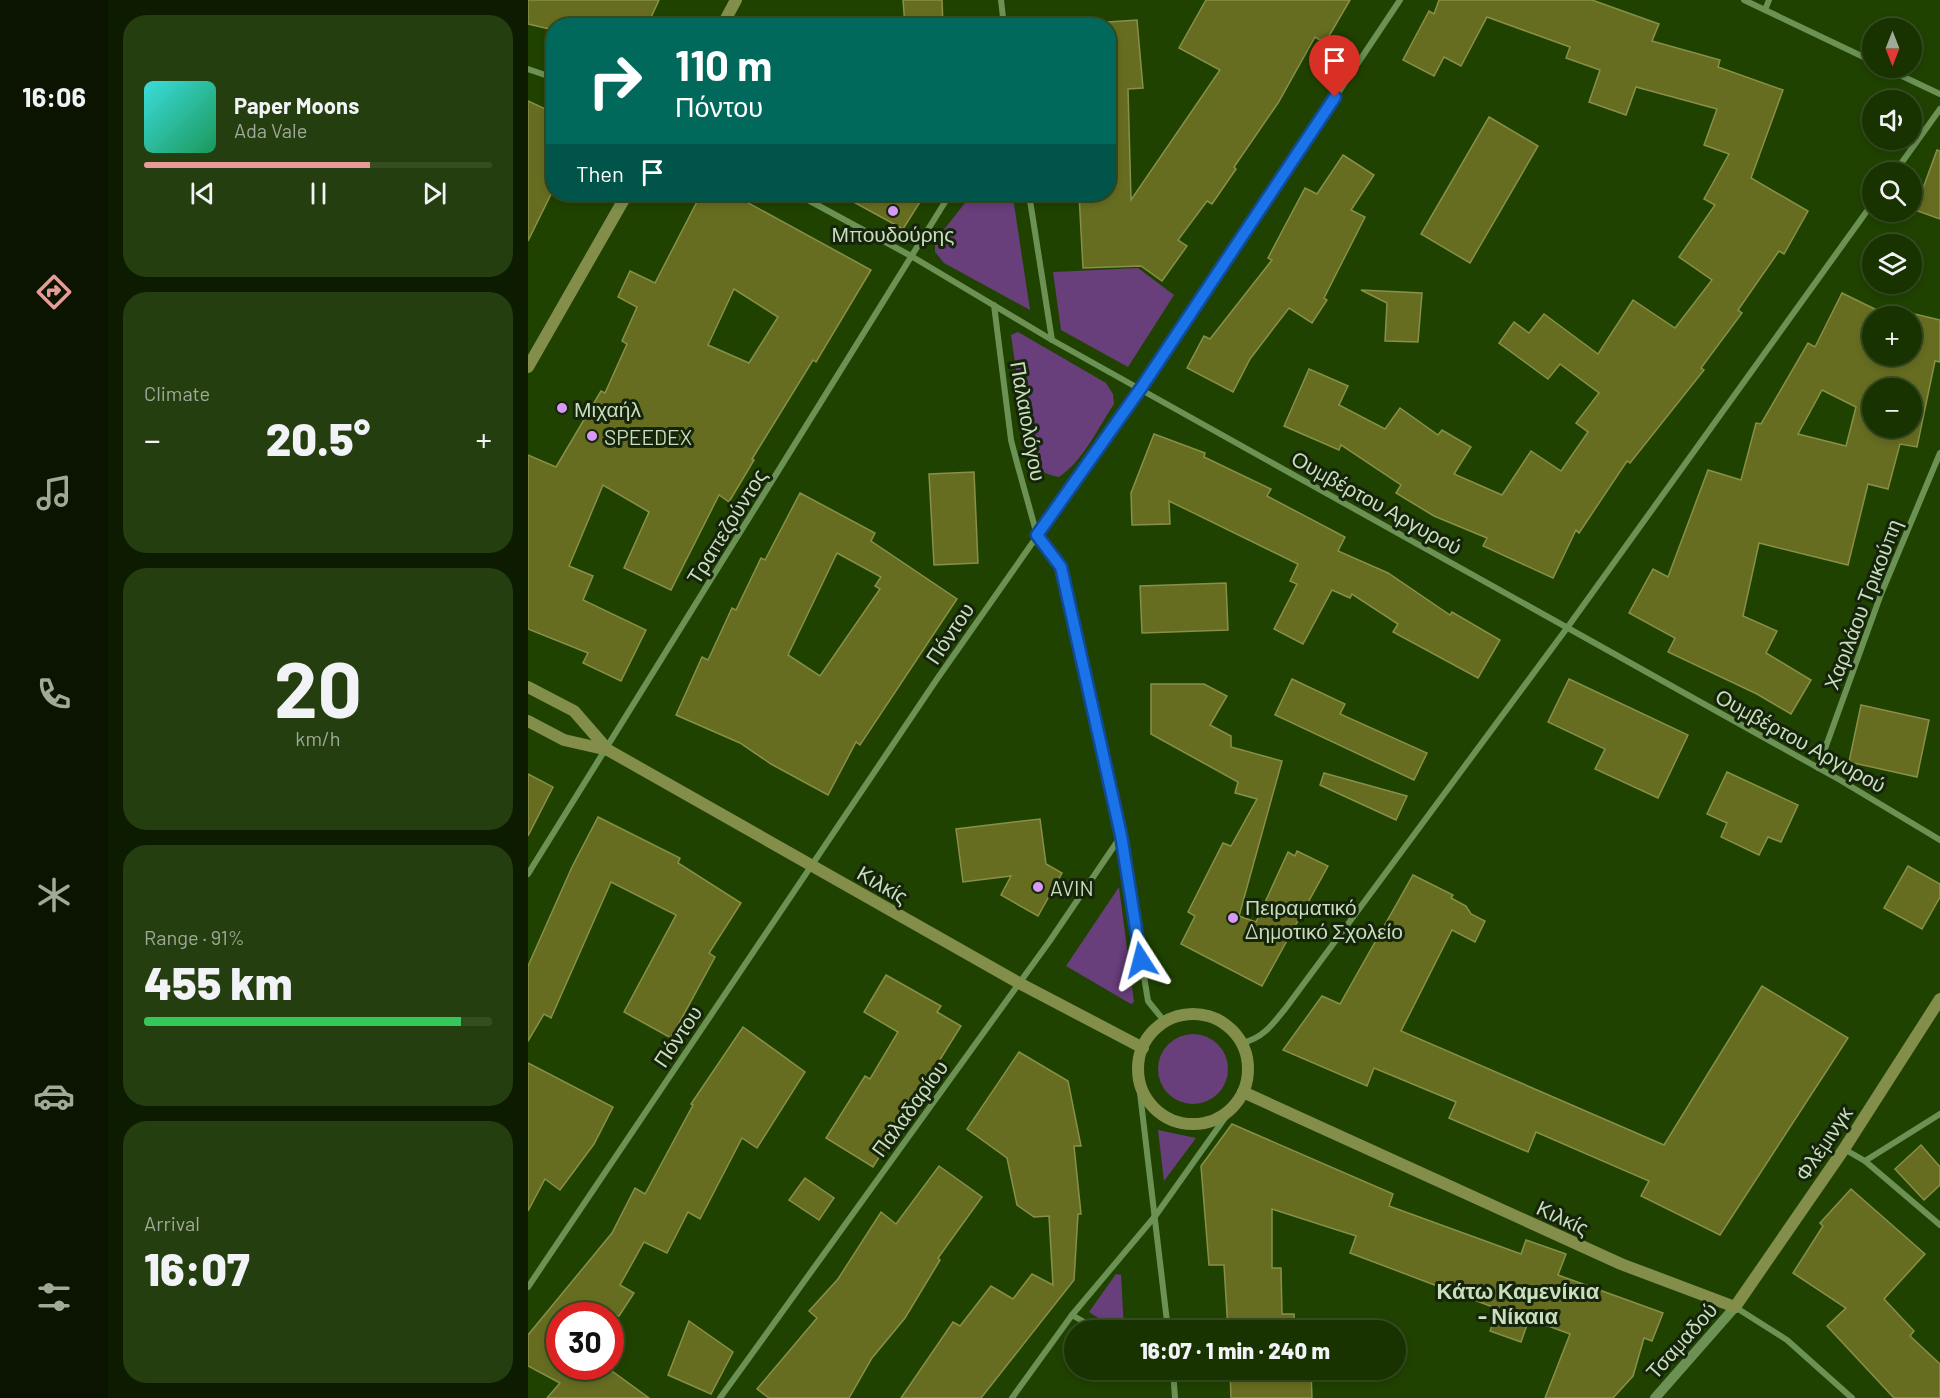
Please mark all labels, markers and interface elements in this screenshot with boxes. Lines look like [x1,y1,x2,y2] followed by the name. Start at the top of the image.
[1862,18,1922,78] north arrow
[1862,18,1922,438] map controls
[1309,35,1360,97] pin
[675,39,772,89] text: 110 m
[576,42,654,120] icon: right
[1318,44,1351,77] icon: arrive
[22,80,86,112] text: 16:06
[675,90,763,122] text: Πόντου
[1862,90,1922,150] button: sound
[234,92,359,118] text: Paper Moons
[234,118,307,142] text: Ada Vale
[636,156,669,189] icon: arrive
[576,160,624,186] text: Then
[1862,162,1922,222] button: search
[186,177,219,210] icon: previous
[302,177,335,210] icon: pause
[418,177,451,210] icon: next
[886,204,900,218] marker: Μπουδούρης
[832,221,954,246] place label: Μπουδούρης
[1862,234,1922,294] button: layers
[33,271,75,313] icon: directions
[1862,306,1922,366] button: +
[1006,359,1052,483] street label: Παλαιολόγου
[1862,378,1922,438] button: −
[144,381,210,405] text: Climate
[574,396,641,421] place label: Μιχαήλ
[555,401,569,415] marker: Μιχαήλ
[266,411,370,465] text: 20.5°
[144,419,161,459] text: −
[476,419,492,459] text: +
[604,424,692,449] place label: SPEEDEX
[585,429,599,443] marker: SPEEDEX
[1288,445,1466,559] street label: Ουμβέρτου Αργυρού
[681,464,771,588] street label: Τραπεζούντος
[33,472,75,514] icon: music
[1818,515,1906,693] street label: Χαριλάου Τρικούπη
[919,598,979,668] street label: Πόντου
[274,640,362,734] text: 20
[33,673,75,715] icon: phone
[1712,683,1890,797] street label: Ουμβέρτου Αργυρού
[295,726,341,750] text: km/h
[853,860,913,908] street label: Κιλκίς
[33,874,75,916] icon: climate
[1050,875,1094,900] place label: AVIN
[1031,880,1045,894] marker: AVIN
[1245,894,1403,943] place label: Πειραματικό Δημοτικό Σχολείο
[1226,911,1240,925] marker: Πειραματικό Δημοτικό Σχολείο
[144,925,245,949] text: Range · 91%
[1109,928,1173,992] position arrow
[144,955,293,1009] text: 455 km
[647,1001,707,1071] street label: Πόντου
[866,1055,952,1161] street label: Παλαδαρίου
[33,1075,75,1117] icon: car
[1789,1101,1857,1185] street label: Φλέμινγκ
[1533,1194,1593,1240] street label: Κιλκίς
[144,1211,200,1235] text: Arrival
[144,1241,250,1295] text: 16:07
[33,1276,75,1318] icon: filters
[1437,1277,1600,1328] district label: Κάτω Καμενίκια - Νίκαια
[1640,1297,1722,1383] street label: Τσαμαδού
[546,1302,624,1380] speed limit sign: 30
[1140,1337,1330,1363] text: 16:07 · 1 min · 240 m

